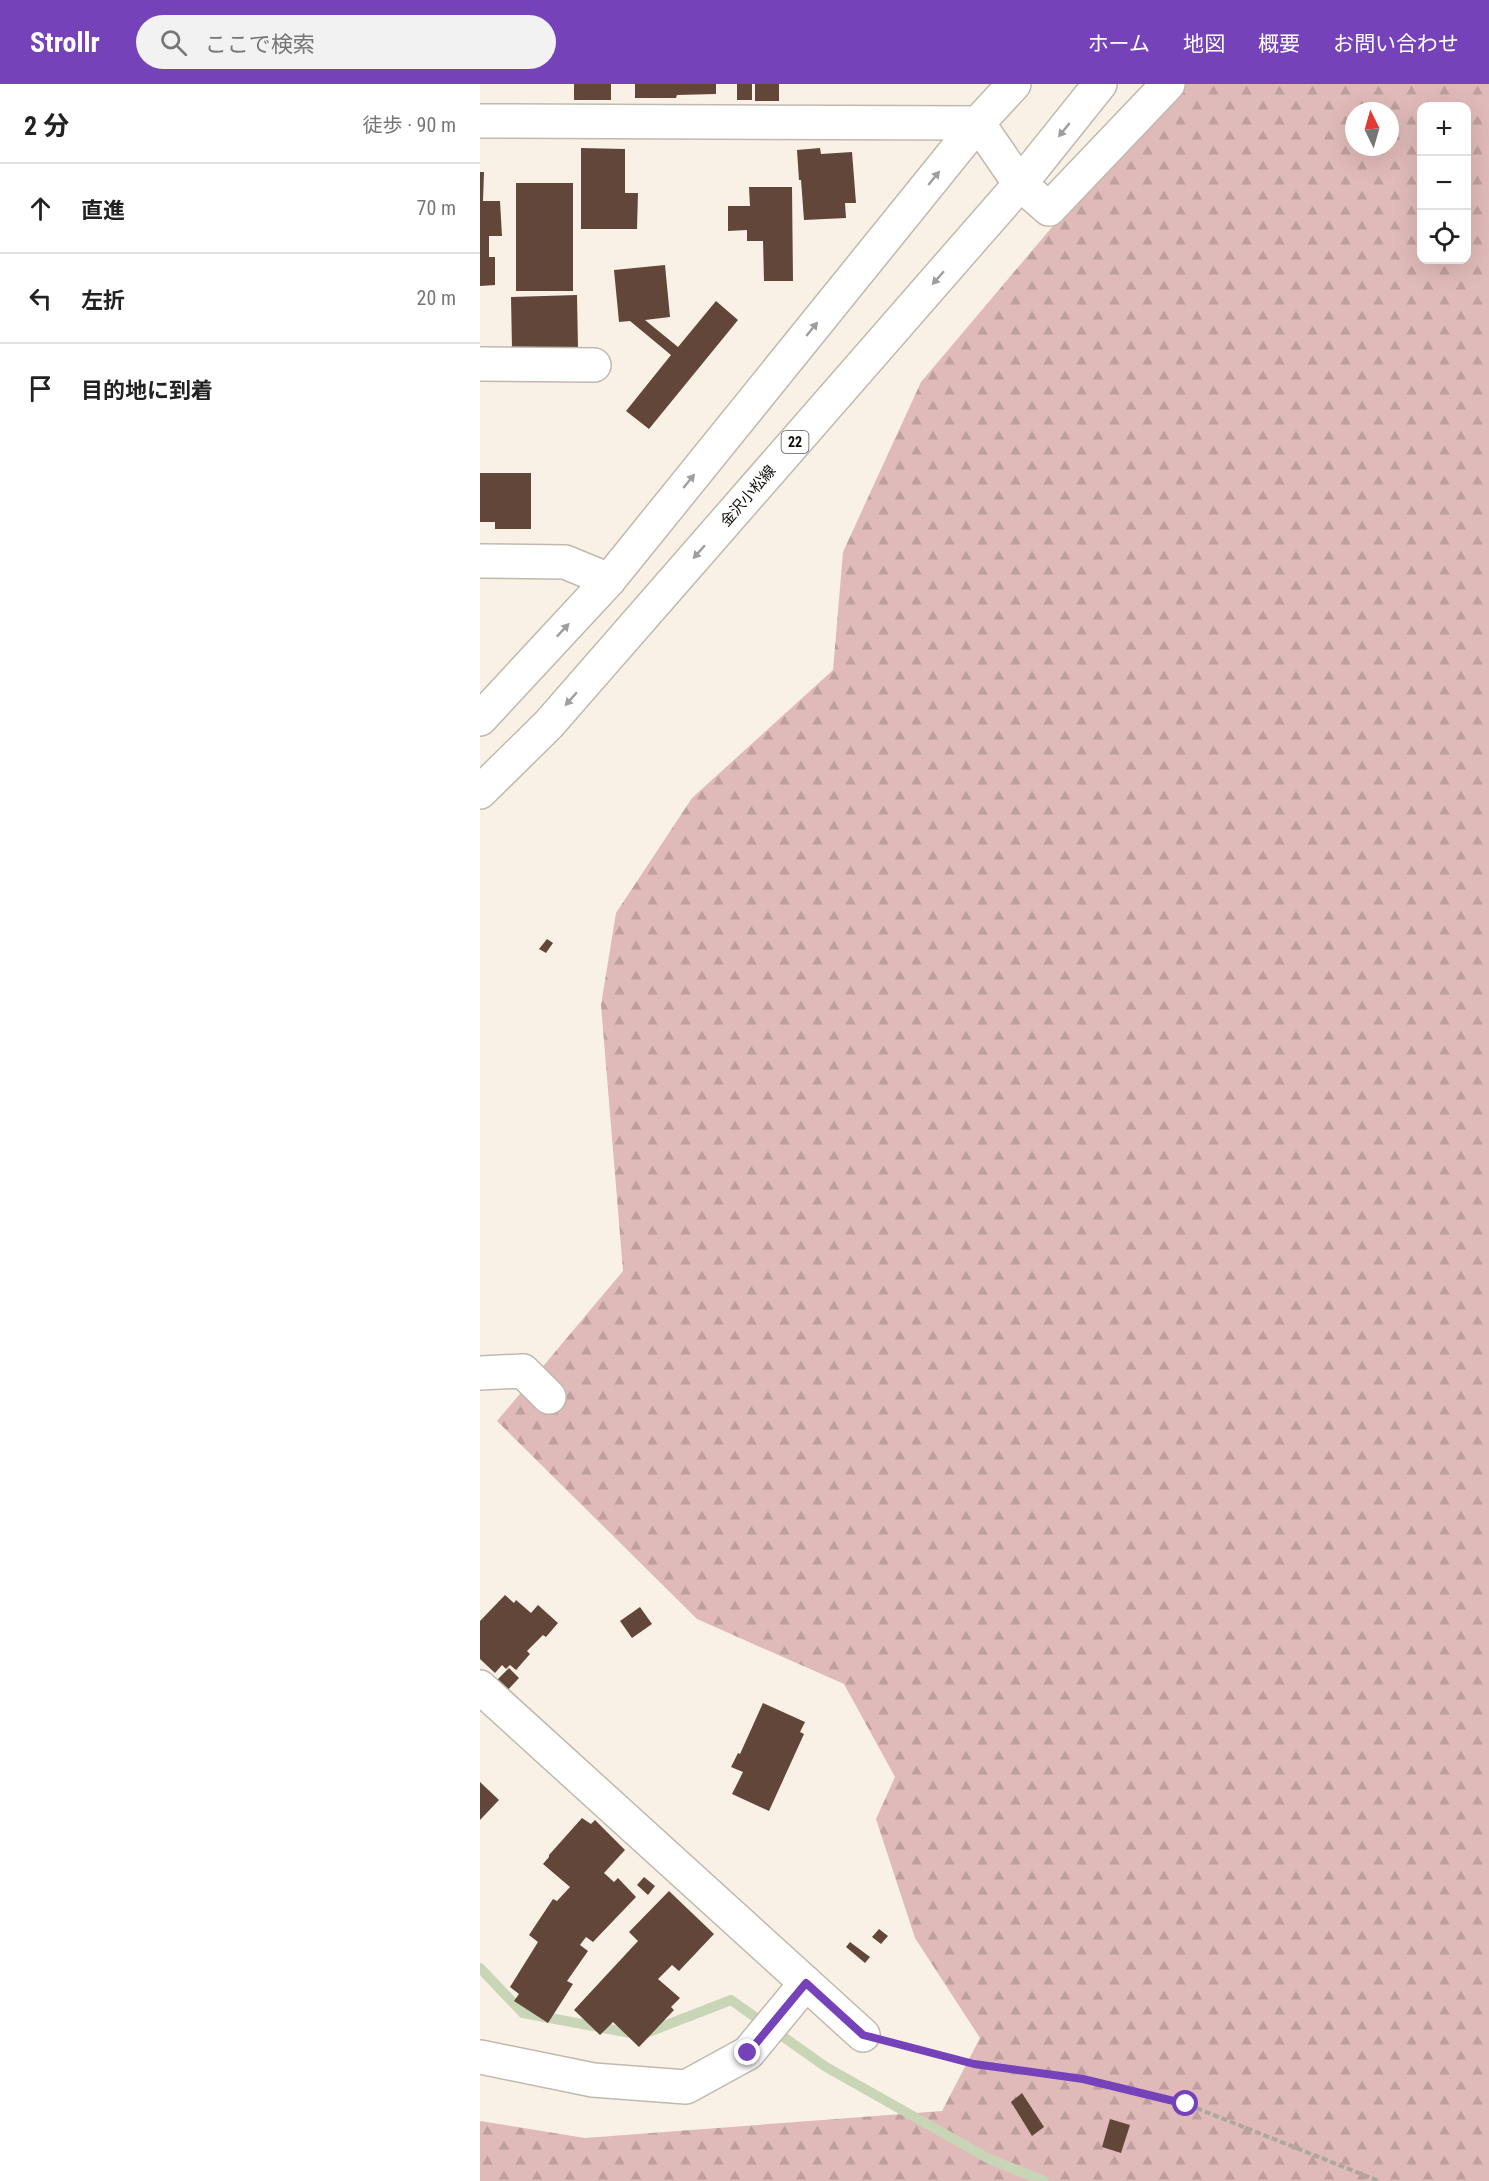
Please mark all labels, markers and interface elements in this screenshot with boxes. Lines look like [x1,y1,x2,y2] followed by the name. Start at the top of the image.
[136,15,556,69] search box
[30,26,100,59] text: Strollr
[157,26,190,59] icon: search
[205,32,315,57] text: ここで検索
[1088,32,1150,56] text: ホーム
[1183,32,1225,56] text: 地図
[1258,32,1300,56] text: 概要
[1333,32,1459,56] text: お問い合わせ
[1345,102,1399,156] north arrow
[1417,102,1471,264] map controls
[1417,102,1471,156] button: +
[24,111,69,141] text: 2 分
[363,113,456,137] text: 徒歩 · 90 m
[1058,122,1070,137] one-way arrow
[1417,156,1471,210] button: −
[928,170,941,186] one-way arrow
[24,192,57,225] icon: ahead
[417,196,456,220] text: 70 m
[81,198,125,223] text: 直進
[1417,210,1471,264] button: locate
[932,270,945,285] one-way arrow
[24,282,57,315] icon: left
[417,286,456,310] text: 20 m
[81,288,125,313] text: 左折
[805,322,817,337] one-way arrow
[24,372,57,405] icon: arrive
[81,378,213,403] text: 目的地に到着
[782,431,808,453] road number: 22
[717,462,779,530] street label: 金沢小松線
[682,473,695,489] one-way arrow
[693,544,706,559] one-way arrow
[556,622,570,637] one-way arrow
[565,691,578,706] one-way arrow
[734,2039,760,2065] route end
[1172,2090,1198,2116] route start

